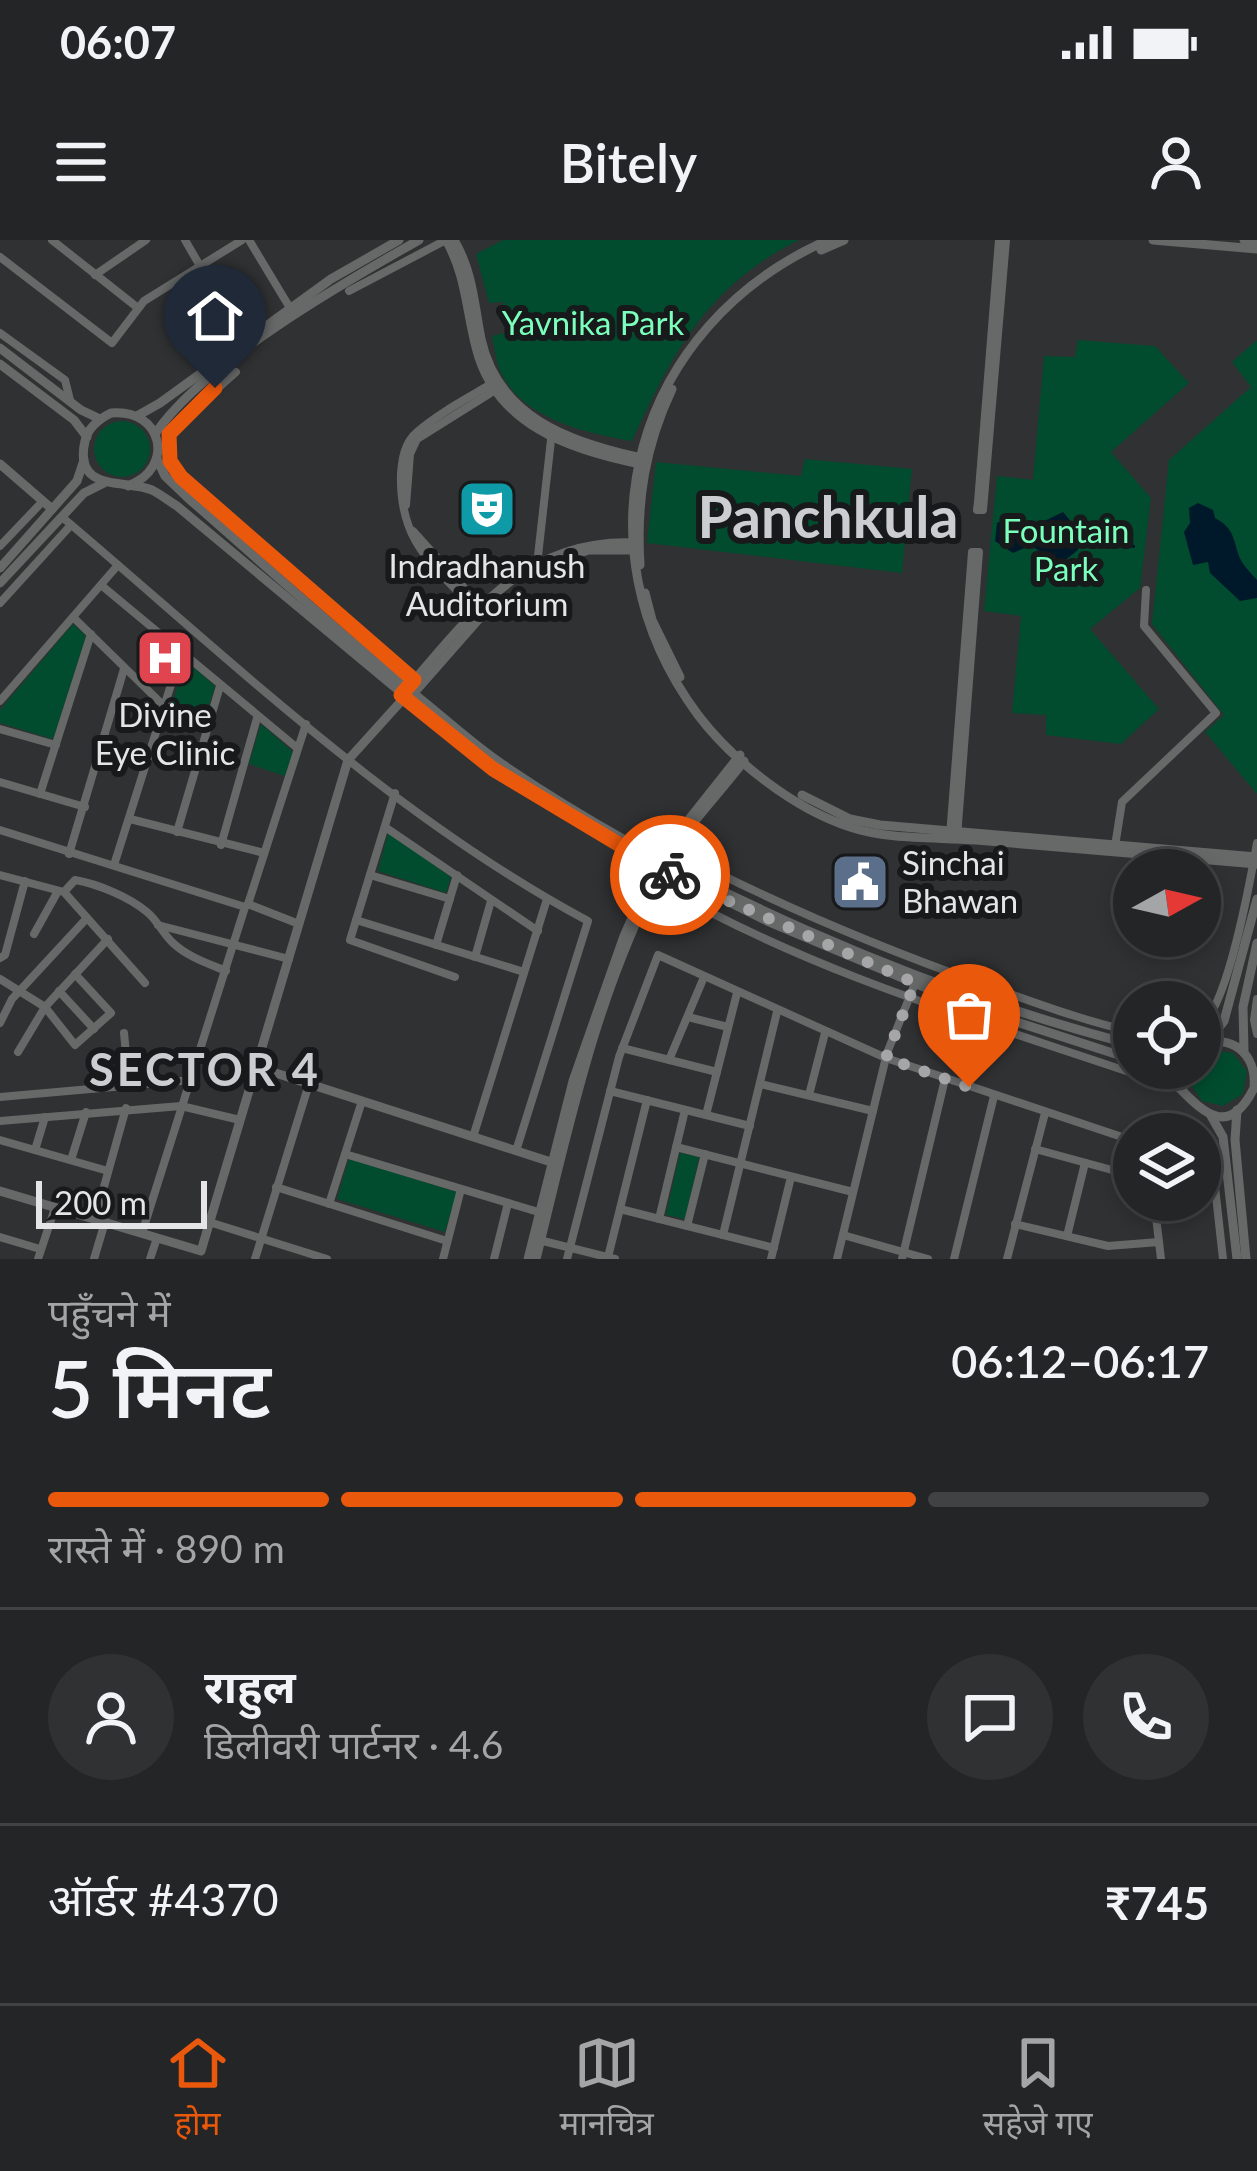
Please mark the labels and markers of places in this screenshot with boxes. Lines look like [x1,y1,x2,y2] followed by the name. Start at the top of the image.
[164,265,266,388] pin
[456,478,518,540] theatre icon: Indradhanush Auditorium
[389,545,585,623] place label: Indradhanush Auditorium
[134,627,196,689] hospital icon: Divine Eye Clinic
[95,694,235,772] place label: Divine Eye Clinic
[902,842,1018,920] place label: Sinchai Bhawan
[829,851,891,913] public building icon: Sinchai Bhawan
[918,964,1020,1087] pin

